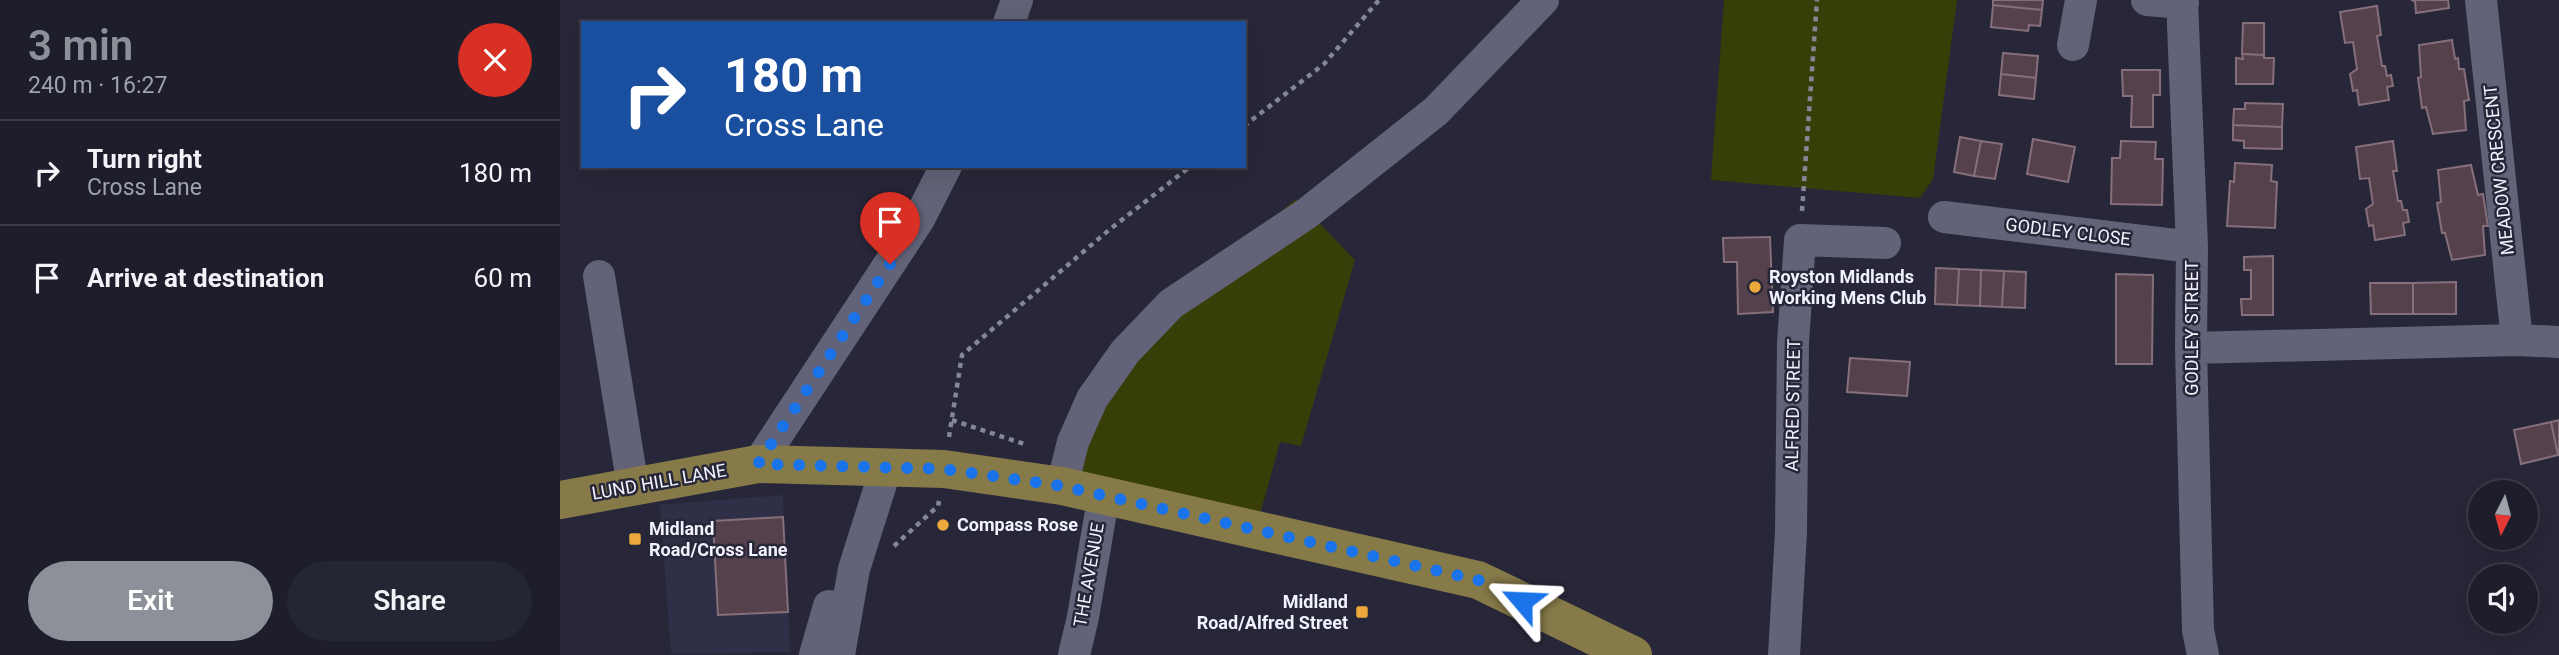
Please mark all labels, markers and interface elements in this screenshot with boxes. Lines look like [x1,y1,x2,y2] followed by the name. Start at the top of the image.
[28,21,133,70] text: 3 min
[458,23,532,97] button: close
[724,47,863,104] text: 180 m
[609,49,700,140] icon: right
[28,72,167,99] text: 240 m · 16:27
[2479,84,2518,256] street label: MEADOW CRESCENT
[724,106,884,144] text: Cross Lane
[87,144,202,174] text: Turn right
[28,154,66,192] icon: right
[459,158,532,188] text: 180 m
[87,174,202,201] text: Cross Lane
[860,192,920,264] pin
[871,203,909,241] icon: arrive
[2004,213,2132,250] street label: GODLEY CLOSE
[28,259,66,297] icon: arrive
[2181,260,2202,396] street label: GODLEY STREET
[87,263,324,293] text: Arrive at destination
[474,263,532,293] text: 60 m
[1769,266,1927,308] place label: Royston Midlands Working Mens Club
[1747,279,1763,295] marker: Royston Midlands Working Mens Club
[1781,338,1804,472] street label: ALFRED STREET
[590,459,728,504] street label: LUND HILL LANE
[2468,480,2538,550] north arrow
[2468,480,2538,634] map controls
[957,514,1078,535] place label: Compass Rose
[935,517,951,533] marker: Compass Rose
[649,518,788,560] place label: Midland Road/Cross Lane
[1069,521,1108,629] street label: THE AVENUE
[627,531,643,547] marker: Midland Road/Cross Lane
[28,561,273,641] button: Exit
[287,561,532,641] button: Share
[1485,564,1559,638] position arrow
[2468,564,2538,634] button: sound
[1197,591,1348,633] place label: Midland Road/Alfred Street
[1354,604,1370,620] marker: Midland Road/Alfred Street

